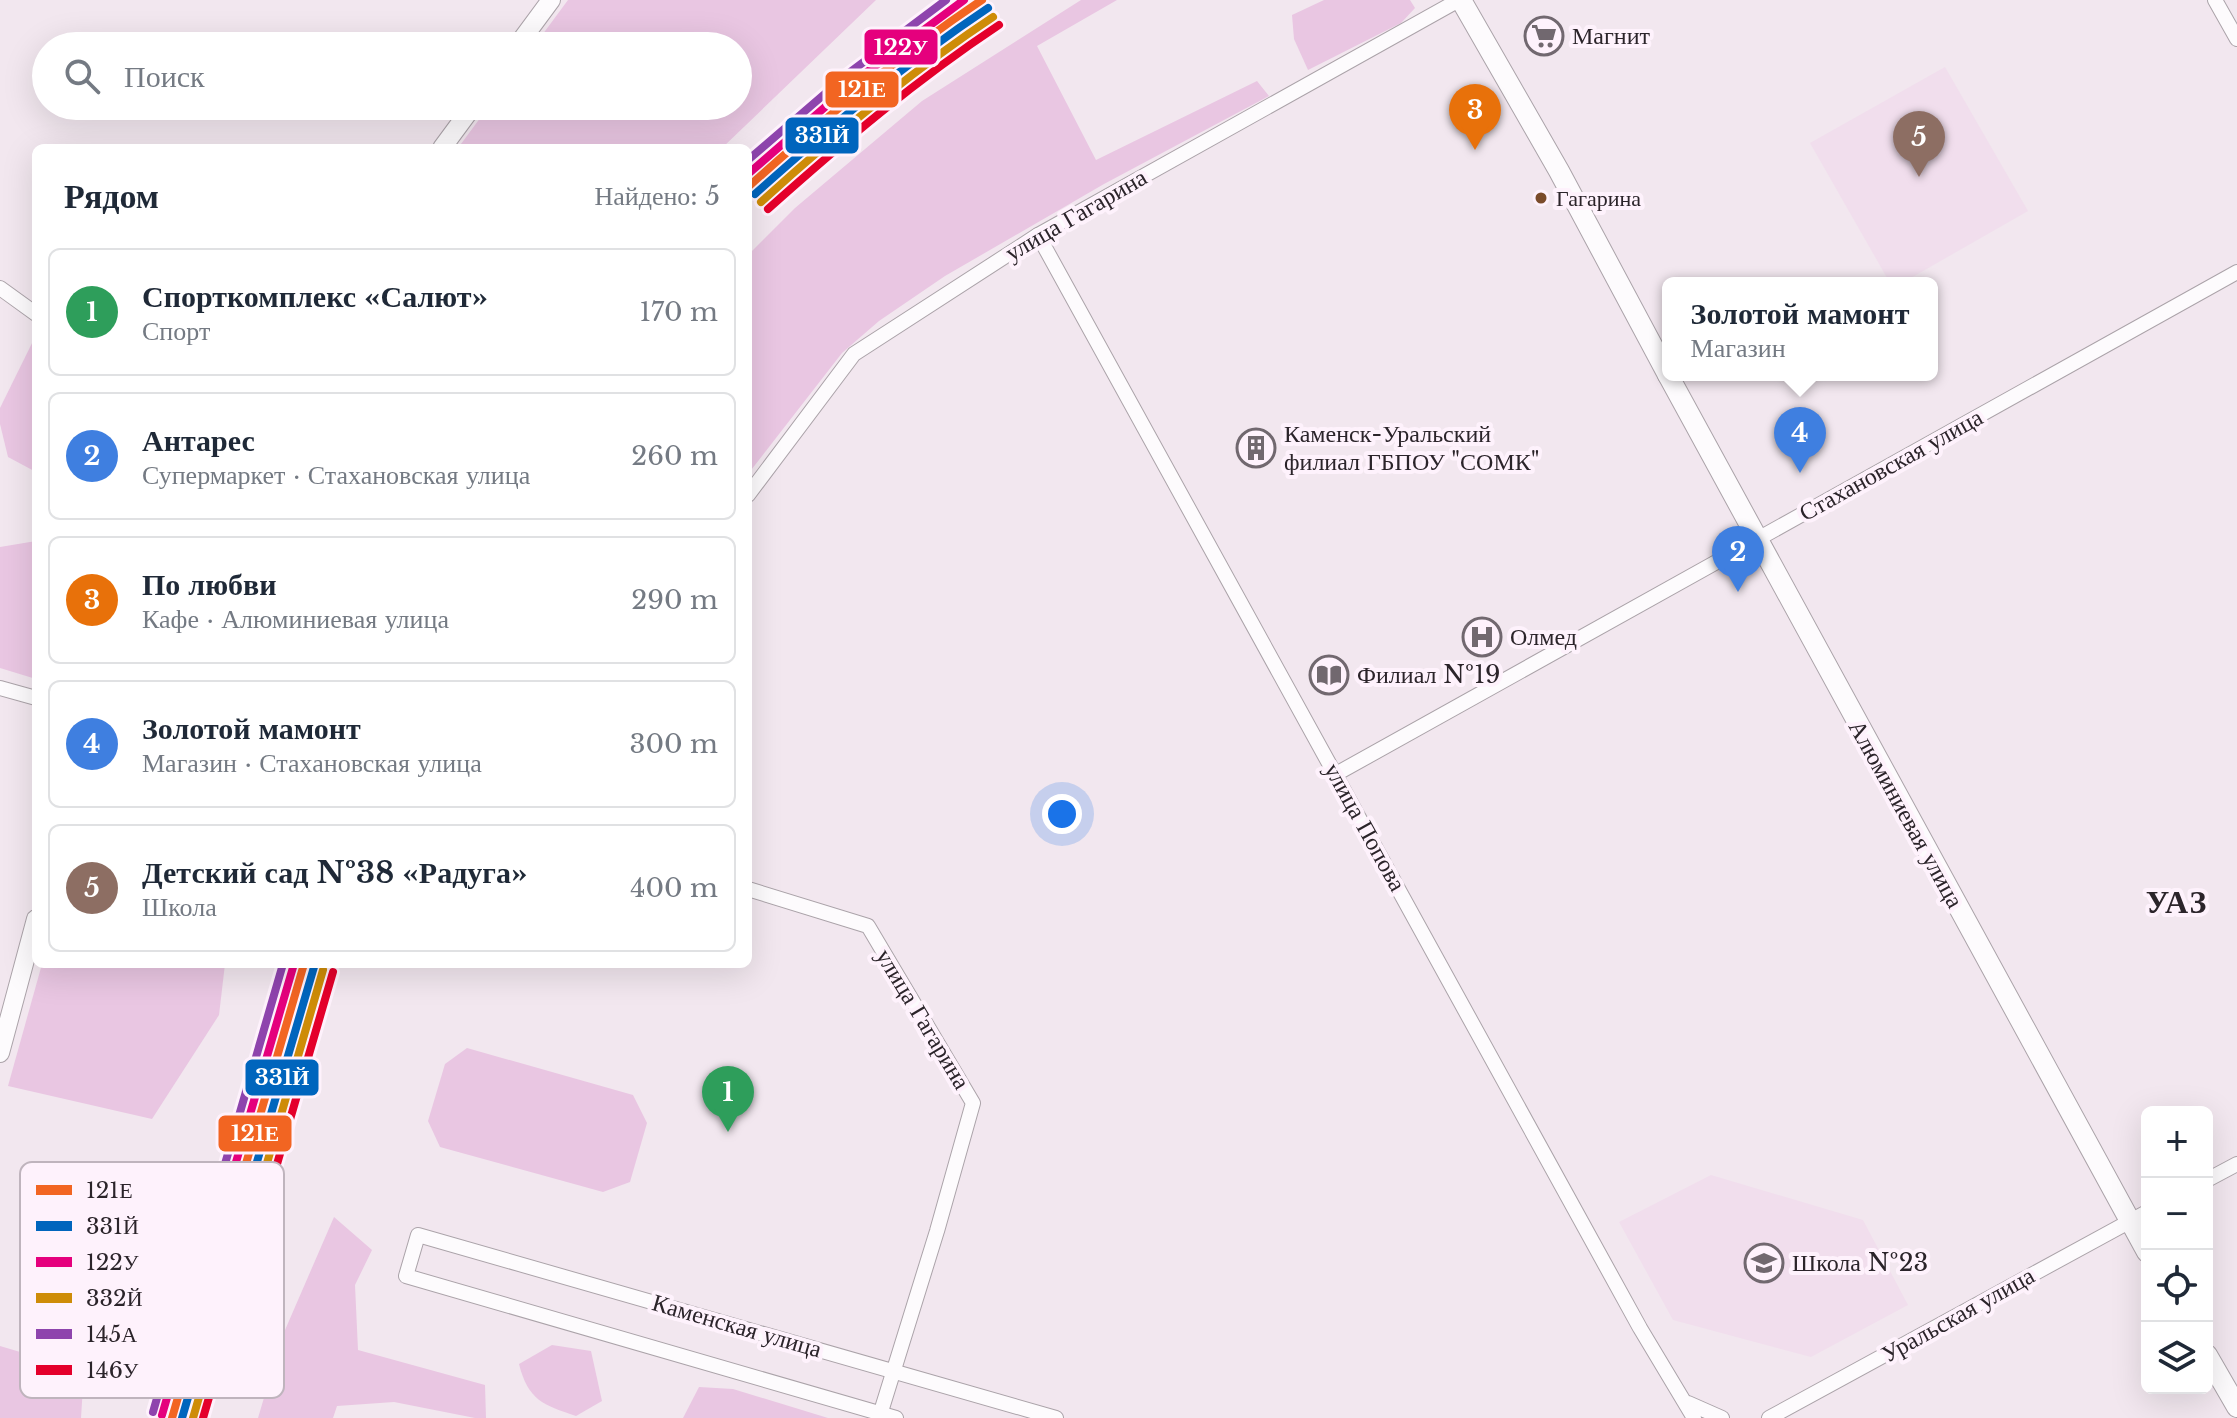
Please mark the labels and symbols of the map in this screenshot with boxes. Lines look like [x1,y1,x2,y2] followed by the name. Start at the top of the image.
[1523,15,1565,57] supermarket icon: Магнит
[1572,21,1651,50] place label: Магнит
[863,28,939,66] line badge: 122У
[874,34,928,61] text: 122У
[824,70,900,109] line badge: 121Е
[838,76,886,103] text: 121Е
[1449,84,1501,150] pin: 3
[1893,111,1945,177] pin: 5
[784,116,860,155] line badge: 331Й
[795,122,849,149] text: 331Й
[1000,162,1152,267] street label: улица Гагарина
[1556,185,1641,212] place label: Гагарина
[1533,190,1549,206] marker: Гагарина
[1794,402,1988,527] street label: Стахановская улица
[1774,407,1826,473] pin: 4
[1284,419,1540,476] place label: Каменск-Уральский филиал ГБПОУ "СОМК"
[1235,427,1277,469] building icon: Каменск-Уральский филиал ГБПОУ "СОМК"
[1712,526,1764,592] pin: 2
[1461,616,1503,658] hospital icon: Олмед
[1510,622,1577,651] place label: Олмед
[1308,654,1350,696] library icon: Филиал №19
[1357,660,1500,689] place label: Филиал №19
[1843,715,1970,913] street label: Алюминиевая улица
[1318,758,1413,896] street label: улица Попова
[1042,794,1082,834] your location
[2146,882,2208,922] district label: УАЗ
[870,943,977,1095] street label: улица Гагарина
[244,1058,320,1097] line badge: 331Й
[255,1064,309,1091] text: 331Й
[702,1066,754,1132] pin: 1
[217,1114,293,1153] line badge: 121Е
[231,1120,279,1147] text: 121Е
[20,1162,284,1398] legend
[86,1177,133,1204] text: 121Е
[86,1213,139,1240] text: 331Й
[1743,1242,1785,1284] school or university icon: Школа №23
[1792,1248,1928,1277] place label: Школа №23
[86,1249,139,1276] text: 122У
[1876,1260,2040,1369] street label: Уральская улица
[86,1285,143,1312] text: 332Й
[649,1287,825,1364] street label: Каменская улица
[86,1321,137,1348] text: 145А
[86,1357,139,1384] text: 146У

